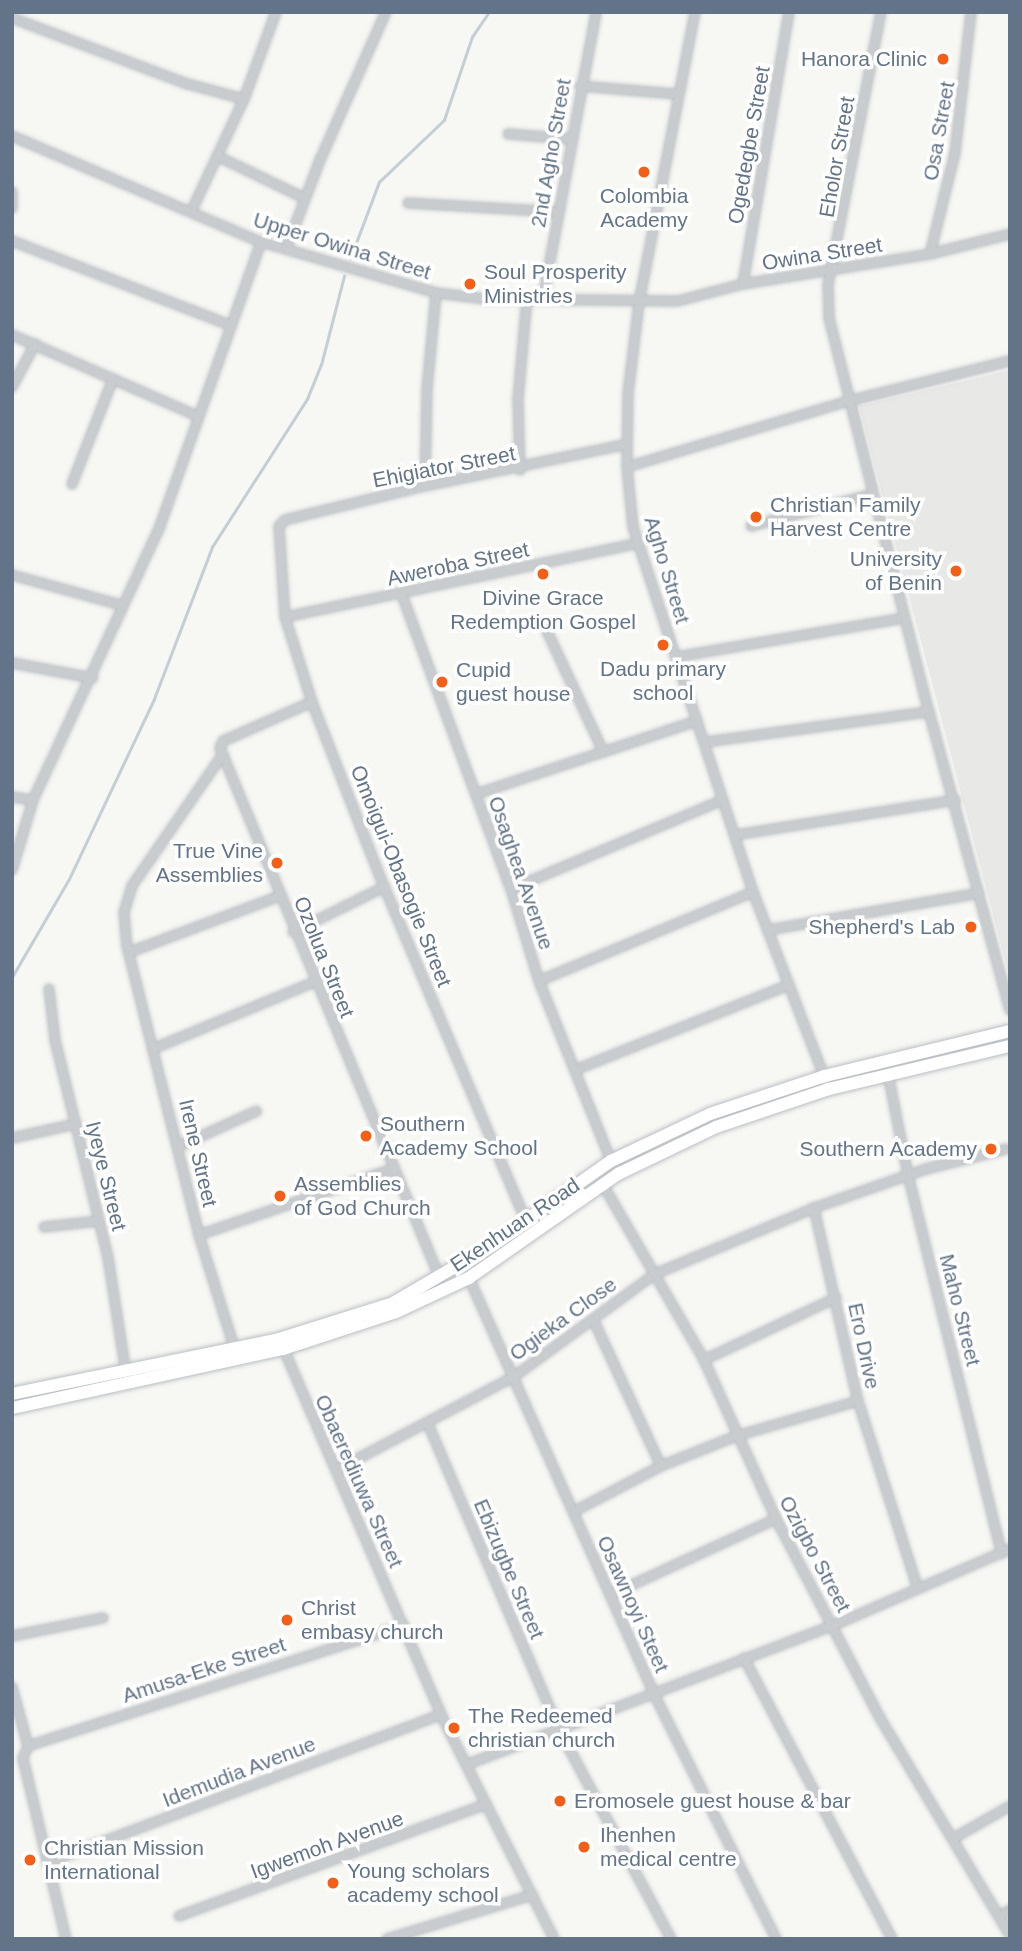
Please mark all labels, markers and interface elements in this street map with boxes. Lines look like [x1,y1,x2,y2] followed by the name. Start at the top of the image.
[801,46,927,72] place label: Hanora Clinic
[933,49,953,69] marker: Hanora Clinic
[723,64,775,226] street label: Ogedegbe Street
[525,76,577,230] street label: 2nd Agho Street
[918,79,960,183] street label: Osa Street
[814,94,860,220] street label: Eholor Street
[636,164,652,180] marker: Colombia Academy
[600,183,688,233] place label: Colombia Academy
[250,207,434,285] street label: Upper Owina Street
[760,232,884,276] street label: Owina Street
[484,259,626,309] place label: Soul Prosperity Ministries
[462,276,478,292] marker: Soul Prosperity Ministries
[371,441,517,493] street label: Ehigiator Street
[770,492,921,542] place label: Christian Family Harvest Centre
[748,509,764,525] marker: Christian Family Harvest Centre
[639,513,695,627] street label: Agho Street
[385,537,531,591] street label: Aweroba Street
[850,546,942,596] place label: University of Benin
[948,563,964,579] marker: University of Benin
[535,566,551,582] marker: Divine Grace Redemption Gospel
[450,585,636,635] place label: Divine Grace Redemption Gospel
[655,637,671,653] marker: Dadu primary school
[600,656,726,706] place label: Dadu primary school
[456,657,570,707] place label: Cupid guest house
[434,674,450,690] marker: Cupid guest house
[345,761,457,991] street label: Omoigui-Obasogie Street
[483,792,559,954] street label: Osaghea Avenue
[156,838,263,888] place label: True Vine Assemblies
[269,855,285,871] marker: True Vine Assemblies
[288,893,360,1021] street label: Ozolua Street
[809,914,955,940] place label: Shepherd's Lab
[961,917,981,937] marker: Shepherd's Lab
[173,1097,223,1209] street label: Irene Street
[380,1111,538,1161] place label: Southern Academy School
[80,1119,132,1233] street label: Iyeye Street
[358,1128,374,1144] marker: Southern Academy School
[798,1136,977,1162] place label: Southern Academy
[983,1141,999,1157] marker: Southern Academy
[294,1171,431,1221] place label: Assemblies of God Church
[446,1172,584,1278] street label: Ekenhuan Road
[272,1188,288,1204] marker: Assemblies of God Church
[934,1251,986,1369] street label: Maho Street
[505,1272,621,1366] street label: Ogieka Close
[843,1301,885,1391] street label: Ero Drive
[310,1391,408,1571] street label: Obaerediuwa Street
[774,1491,856,1617] street label: Ozigbo Street
[468,1495,550,1643] street label: Ebizugbe Street
[592,1532,674,1676] street label: Osawnoyi Steet
[301,1595,443,1645] place label: Christ embasy church
[279,1612,295,1628] marker: Christ embasy church
[119,1632,289,1708] street label: Amusa-Eke Street
[468,1703,615,1753] place label: The Redeemed christian church
[446,1720,462,1736] marker: The Redeemed christian church
[158,1731,320,1813] street label: Idemudia Avenue
[574,1788,851,1814] place label: Eromosele guest house & bar
[552,1793,568,1809] marker: Eromosele guest house & bar
[247,1805,407,1885] street label: Igwemoh Avenue
[600,1822,737,1872] place label: Ihenhen medical centre
[44,1835,204,1885] place label: Christian Mission International
[574,1837,594,1857] marker: Ihenhen medical centre
[22,1852,38,1868] marker: Christian Mission International
[347,1858,499,1908] place label: Young scholars academy school
[325,1875,341,1891] marker: Young scholars academy school

